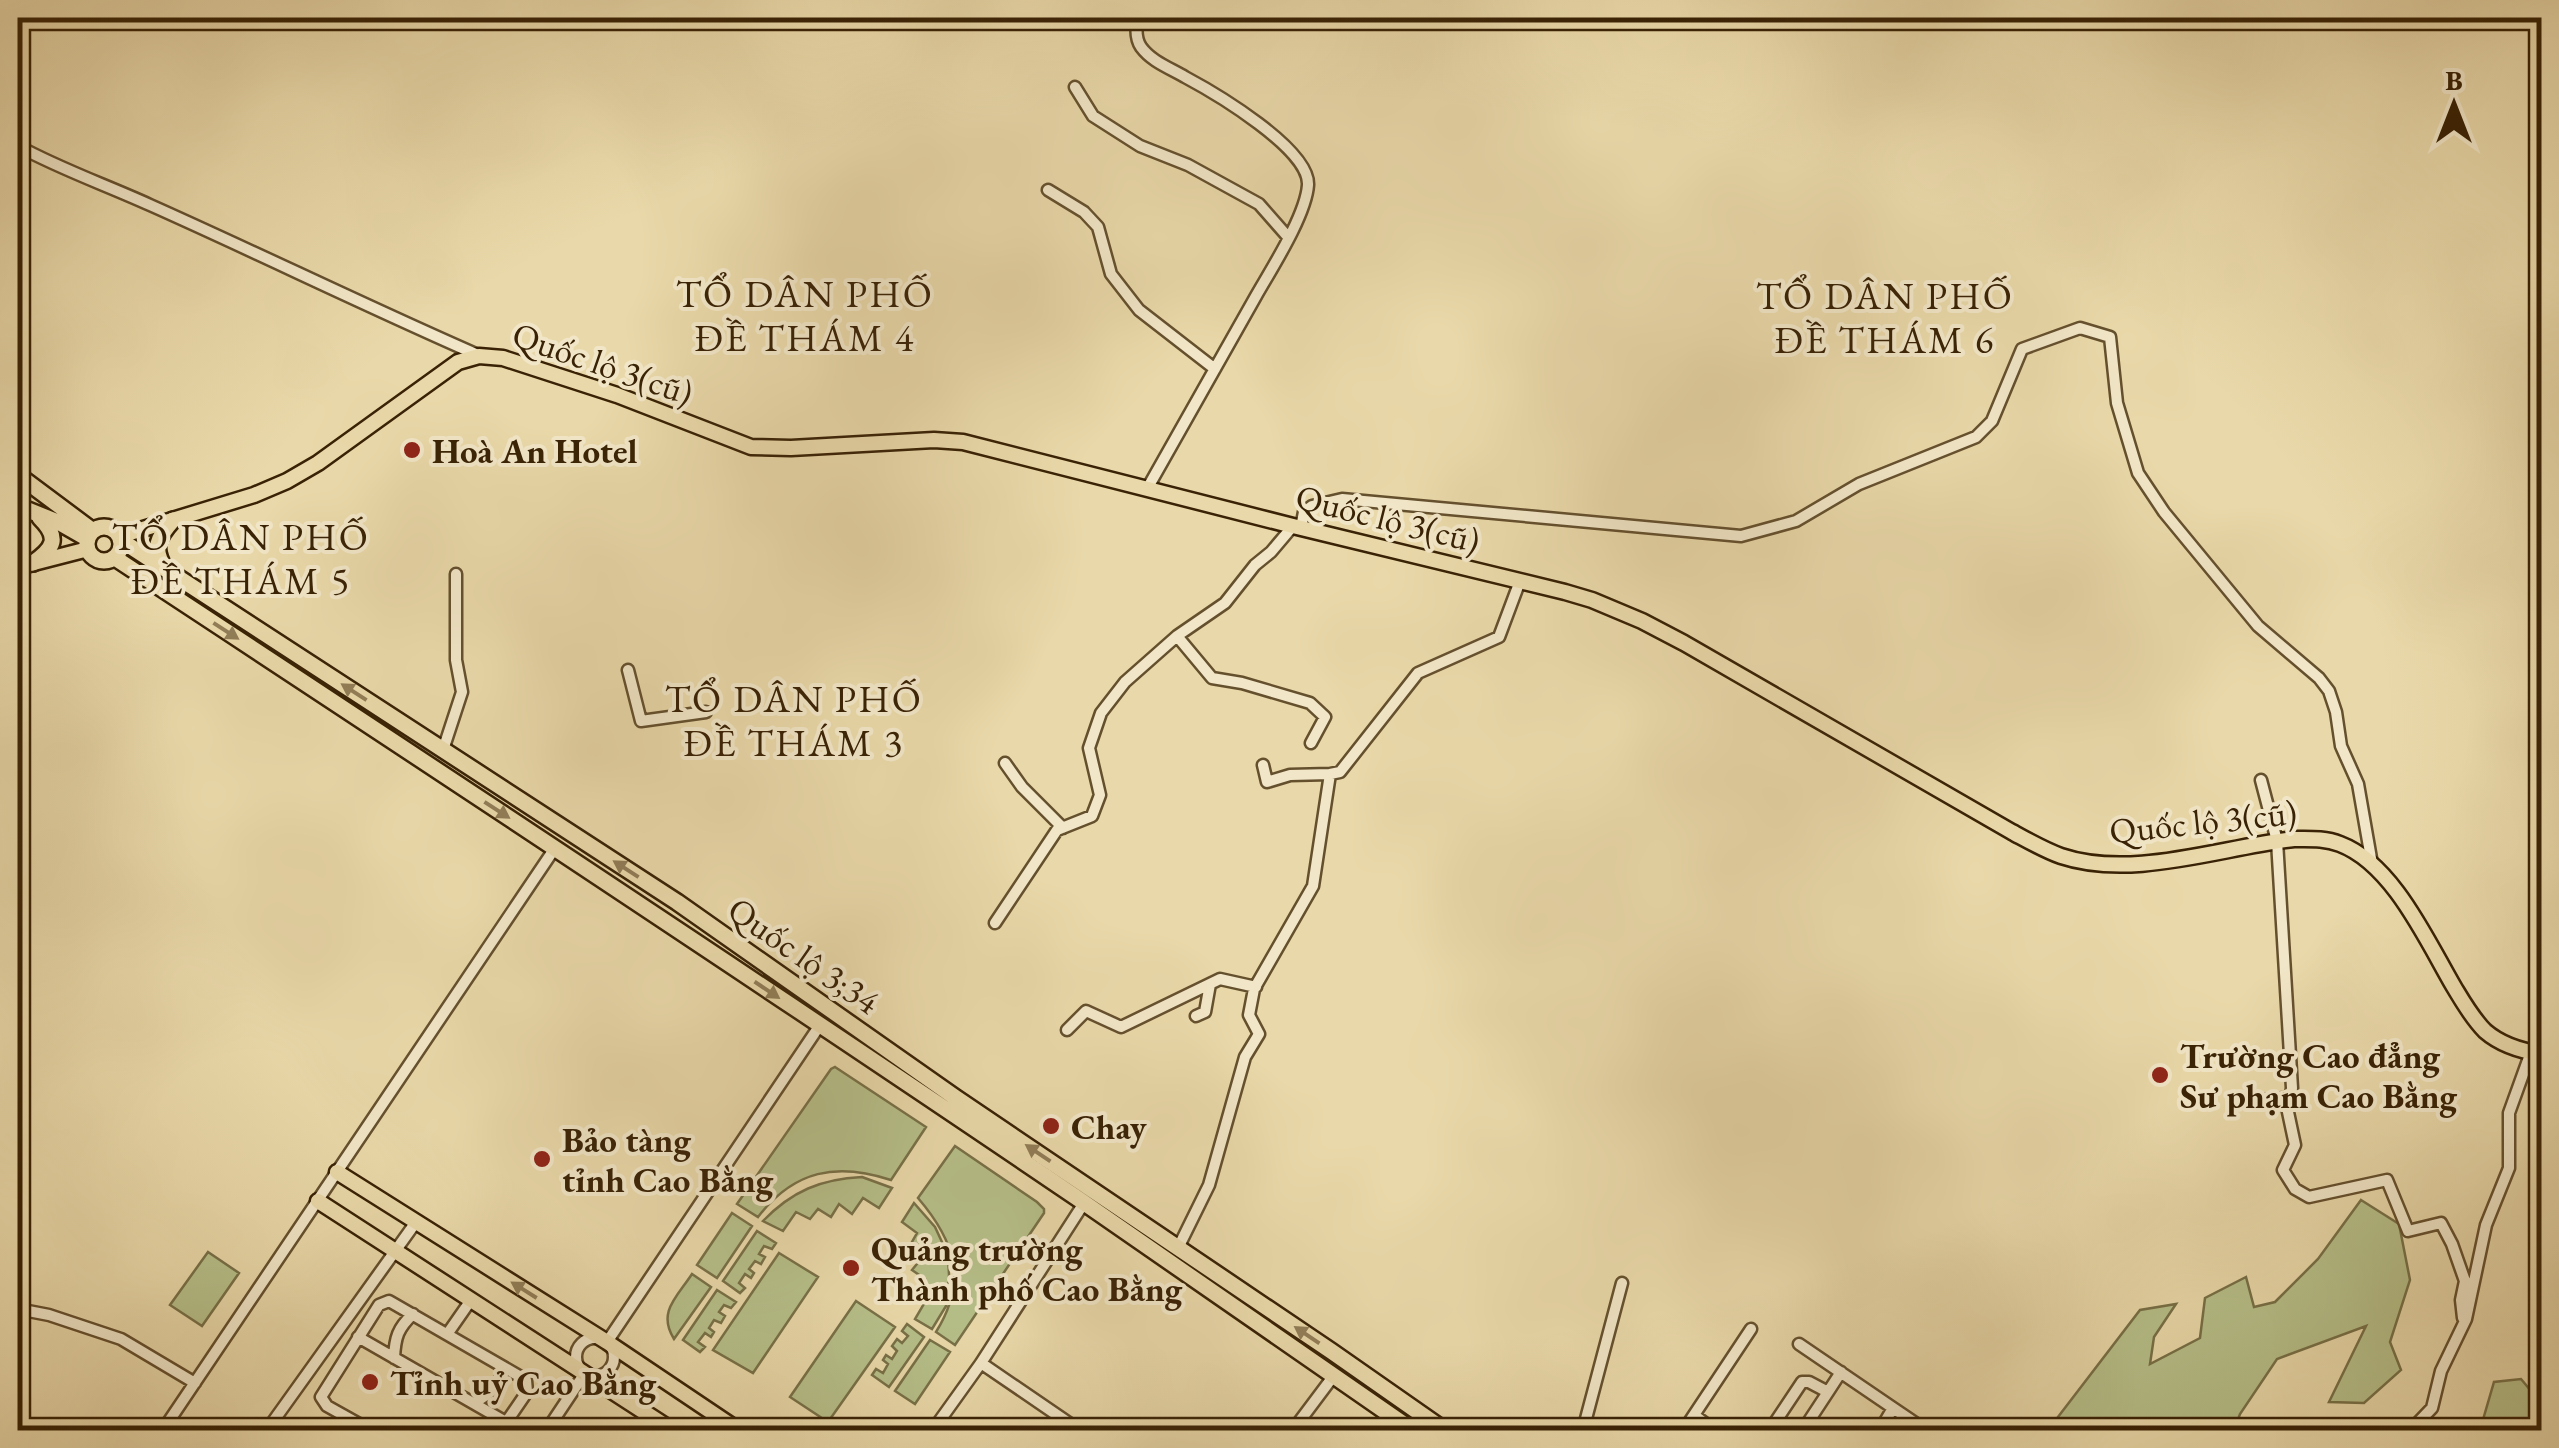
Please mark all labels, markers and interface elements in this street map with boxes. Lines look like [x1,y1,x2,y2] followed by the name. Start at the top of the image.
[2404,55,2504,155] north arrow
[2445,62,2463,98] text: B
[676,269,934,362] district label: TỔ DÂN PHỐ ĐỀ THÁM 4
[1756,271,2014,364] district label: TỔ DÂN PHỐ ĐỀ THÁM 6
[507,311,699,415] street label: Quốc lộ 3(cũ)
[432,428,638,473] place label: Hoà An Hotel
[401,439,423,461] marker: Hoà An Hotel
[1291,473,1485,563] street label: Quốc lộ 3(cũ)
[112,512,370,605] district label: TỔ DÂN PHỐ ĐỀ THÁM 5
[212,621,239,639] one-way arrow
[665,674,923,767] district label: TỔ DÂN PHỐ ĐỀ THÁM 3
[340,683,367,701] one-way arrow
[2107,789,2299,853] street label: Quốc lộ 3(cũ)
[483,800,510,818] one-way arrow
[612,861,640,879] one-way arrow
[719,886,889,1024] street label: Quốc lộ 3;34
[754,980,781,999] one-way arrow
[2180,1033,2457,1118] place label: Trường Cao đẳng Sư phạm Cao Bằng
[2149,1064,2171,1086] marker: Trường Cao đẳng Sư phạm Cao Bằng
[1071,1104,1148,1149] place label: Chay
[1040,1115,1062,1137] marker: Chay
[562,1117,774,1202] place label: Bảo tàng tỉnh Cao Bằng
[1024,1144,1051,1163] one-way arrow
[531,1148,553,1170] marker: Bảo tàng tỉnh Cao Bằng
[871,1226,1183,1311] place label: Quảng trường Thành phố Cao Bằng
[840,1257,862,1279] marker: Quảng trường Thành phố Cao Bằng
[511,1281,538,1299] one-way arrow
[1293,1326,1320,1345] one-way arrow
[390,1360,657,1405] place label: Tỉnh uỷ Cao Bằng
[359,1371,381,1393] marker: Tỉnh uỷ Cao Bằng

